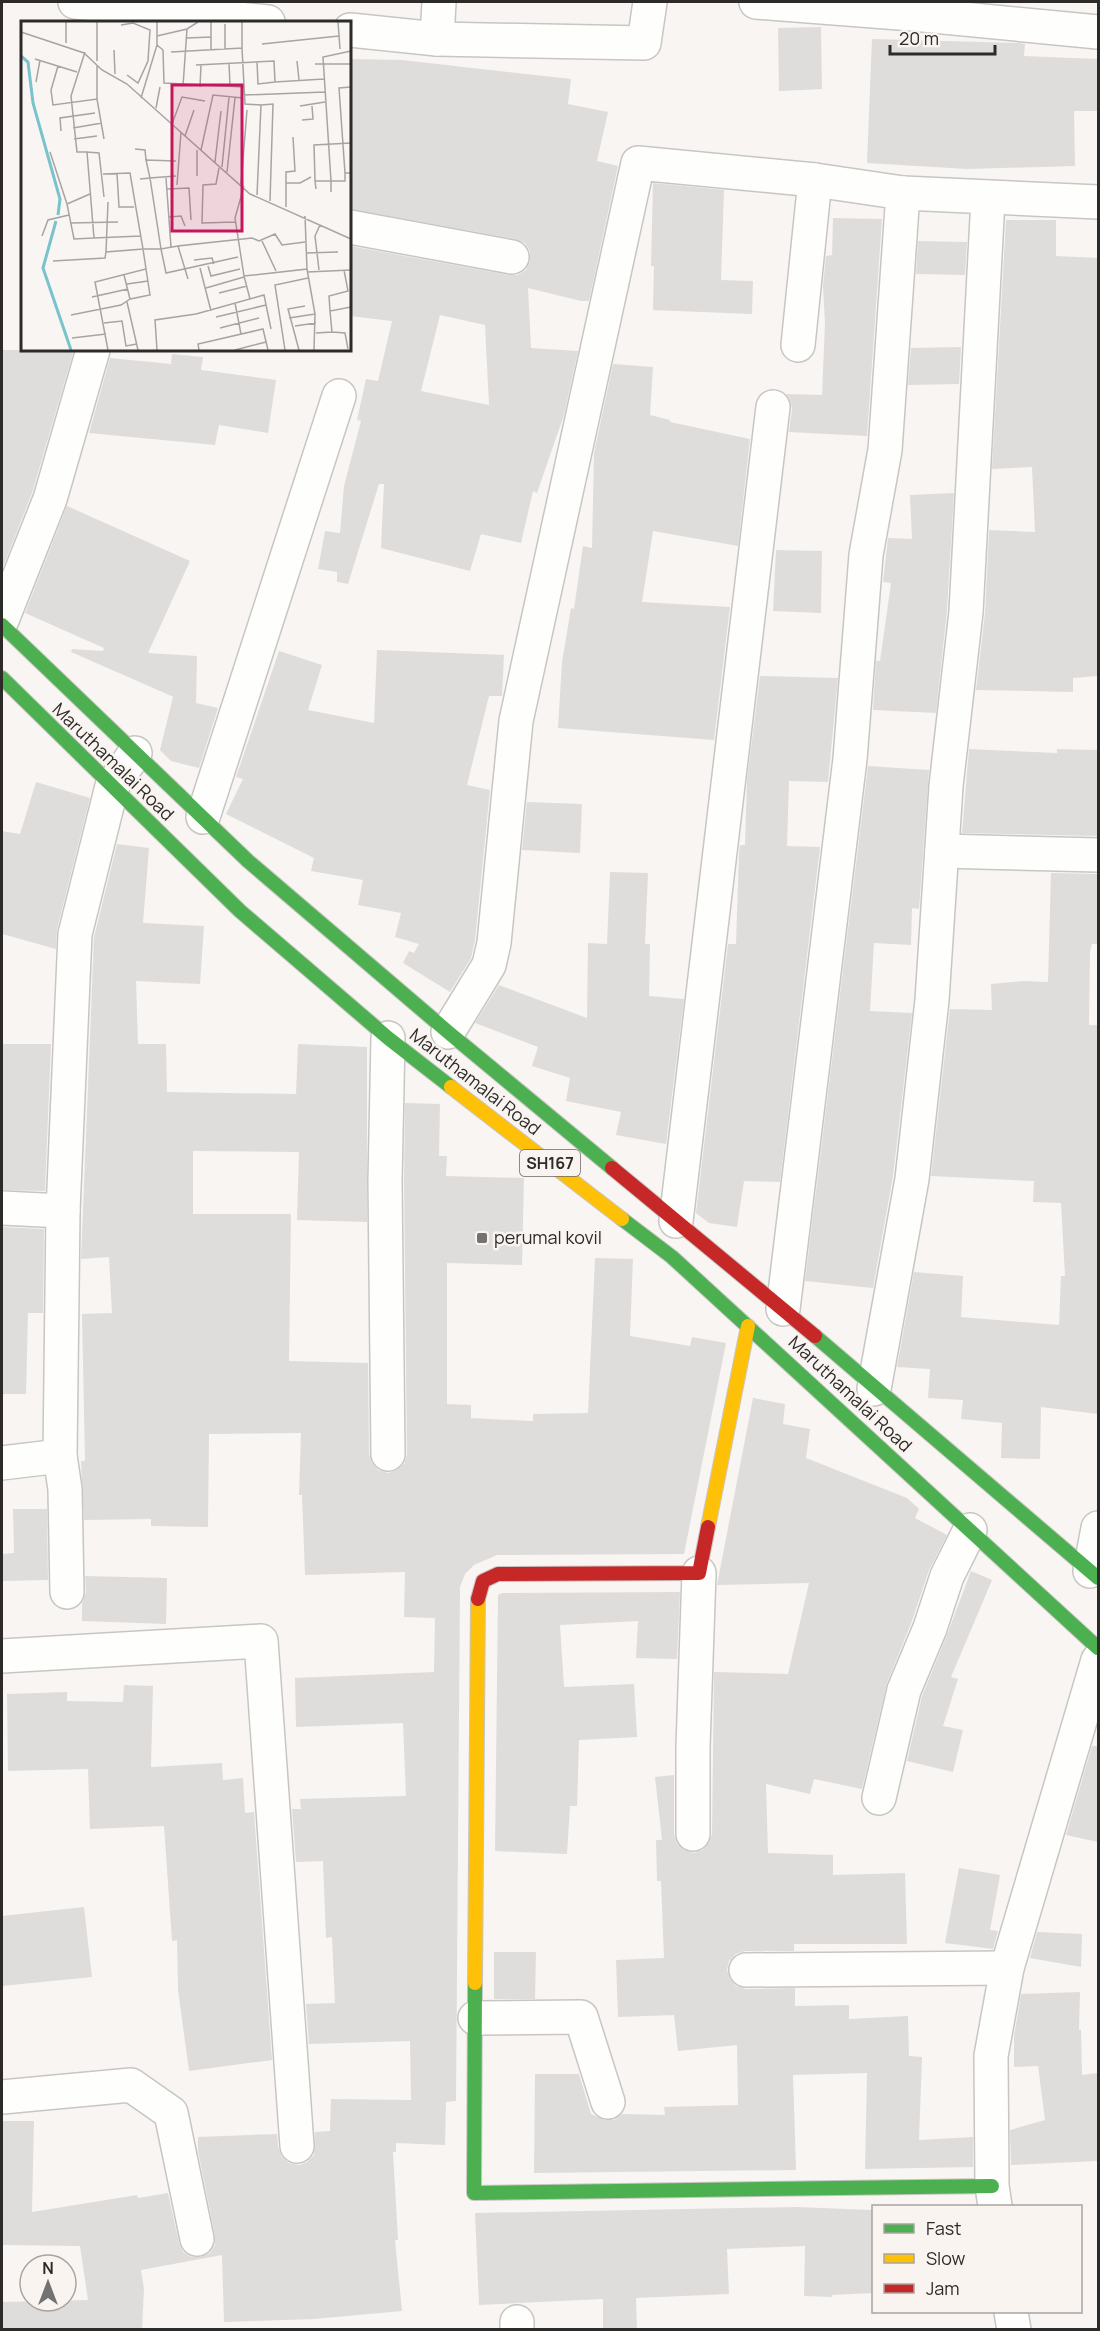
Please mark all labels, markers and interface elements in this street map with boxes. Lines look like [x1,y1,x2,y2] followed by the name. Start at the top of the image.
[890,18,995,56] scale bar
[21,21,351,351] inset map
[899,26,939,50] text: 20 m
[48,697,180,826] street label: Maruthamalai Road
[405,1022,546,1140] street label: Maruthamalai Road
[520,1150,580,1176] road number: SH167
[494,1225,602,1249] place label: perumal kovil
[475,1231,489,1245] marker: perumal kovil
[784,1330,917,1457] street label: Maruthamalai Road
[872,2205,1082,2313] legend
[926,2216,961,2240] text: Fast
[926,2246,966,2270] text: Slow
[18,2253,78,2313] north arrow
[42,2257,54,2279] text: N
[926,2276,960,2300] text: Jam

